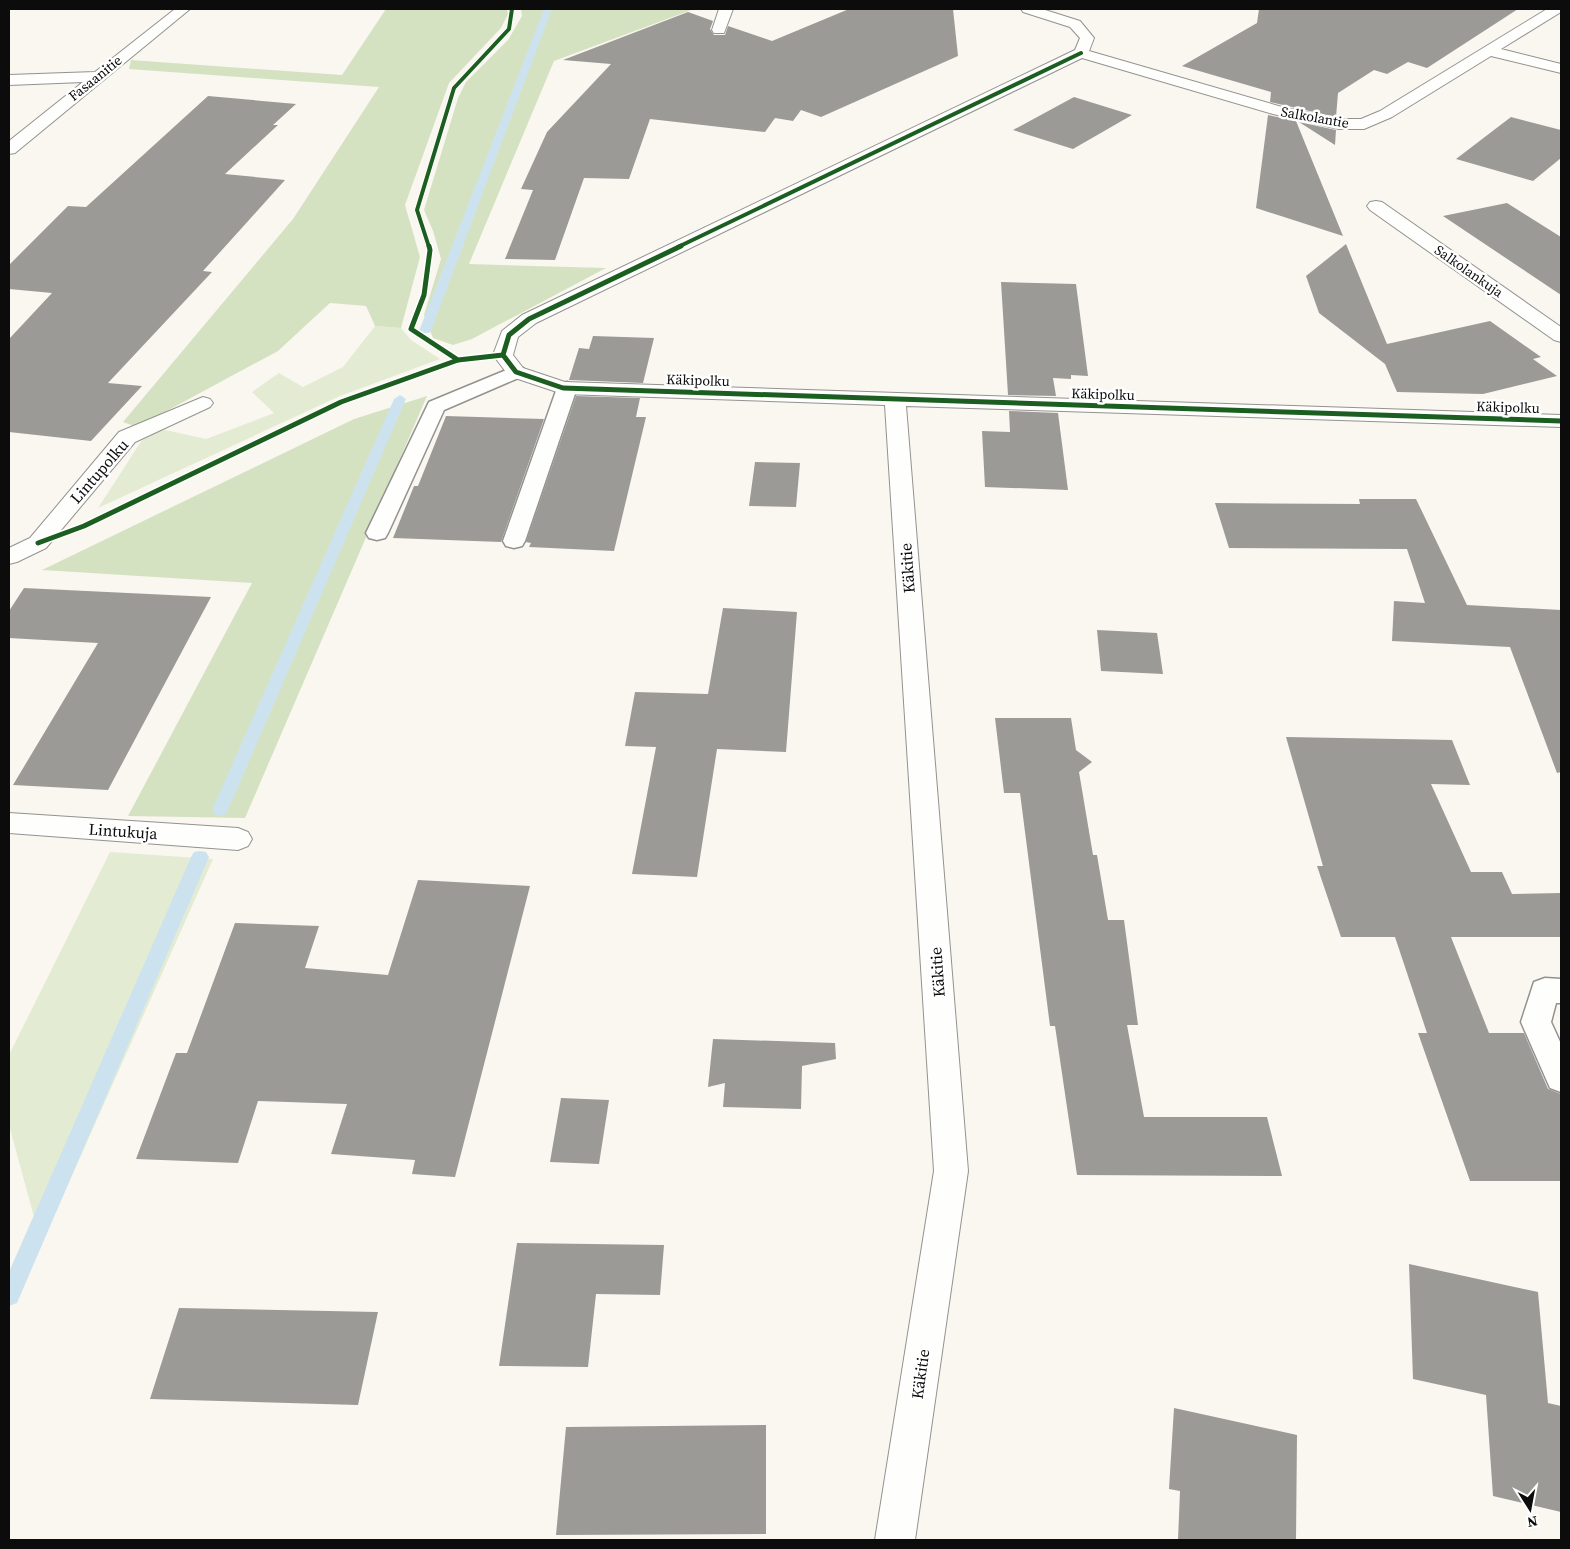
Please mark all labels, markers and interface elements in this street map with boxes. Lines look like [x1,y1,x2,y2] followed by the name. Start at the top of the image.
[64,50,126,106] street label: Fasaanitie
[1279,101,1351,133] street label: Salkolantie
[1431,240,1508,303] street label: Salkolankuja
[666,369,730,391] street label: Käkipolku
[1071,383,1135,405] street label: Käkipolku
[1476,396,1540,418] street label: Käkipolku
[65,434,133,508] street label: Lintupolku
[894,542,920,594] street label: Käkitie
[88,818,159,844] street label: Lintukuja
[924,946,950,998] street label: Käkitie
[906,1348,934,1400] street label: Käkitie
[1505,1484,1555,1534] north arrow
[1526,1511,1539,1533] text: N

